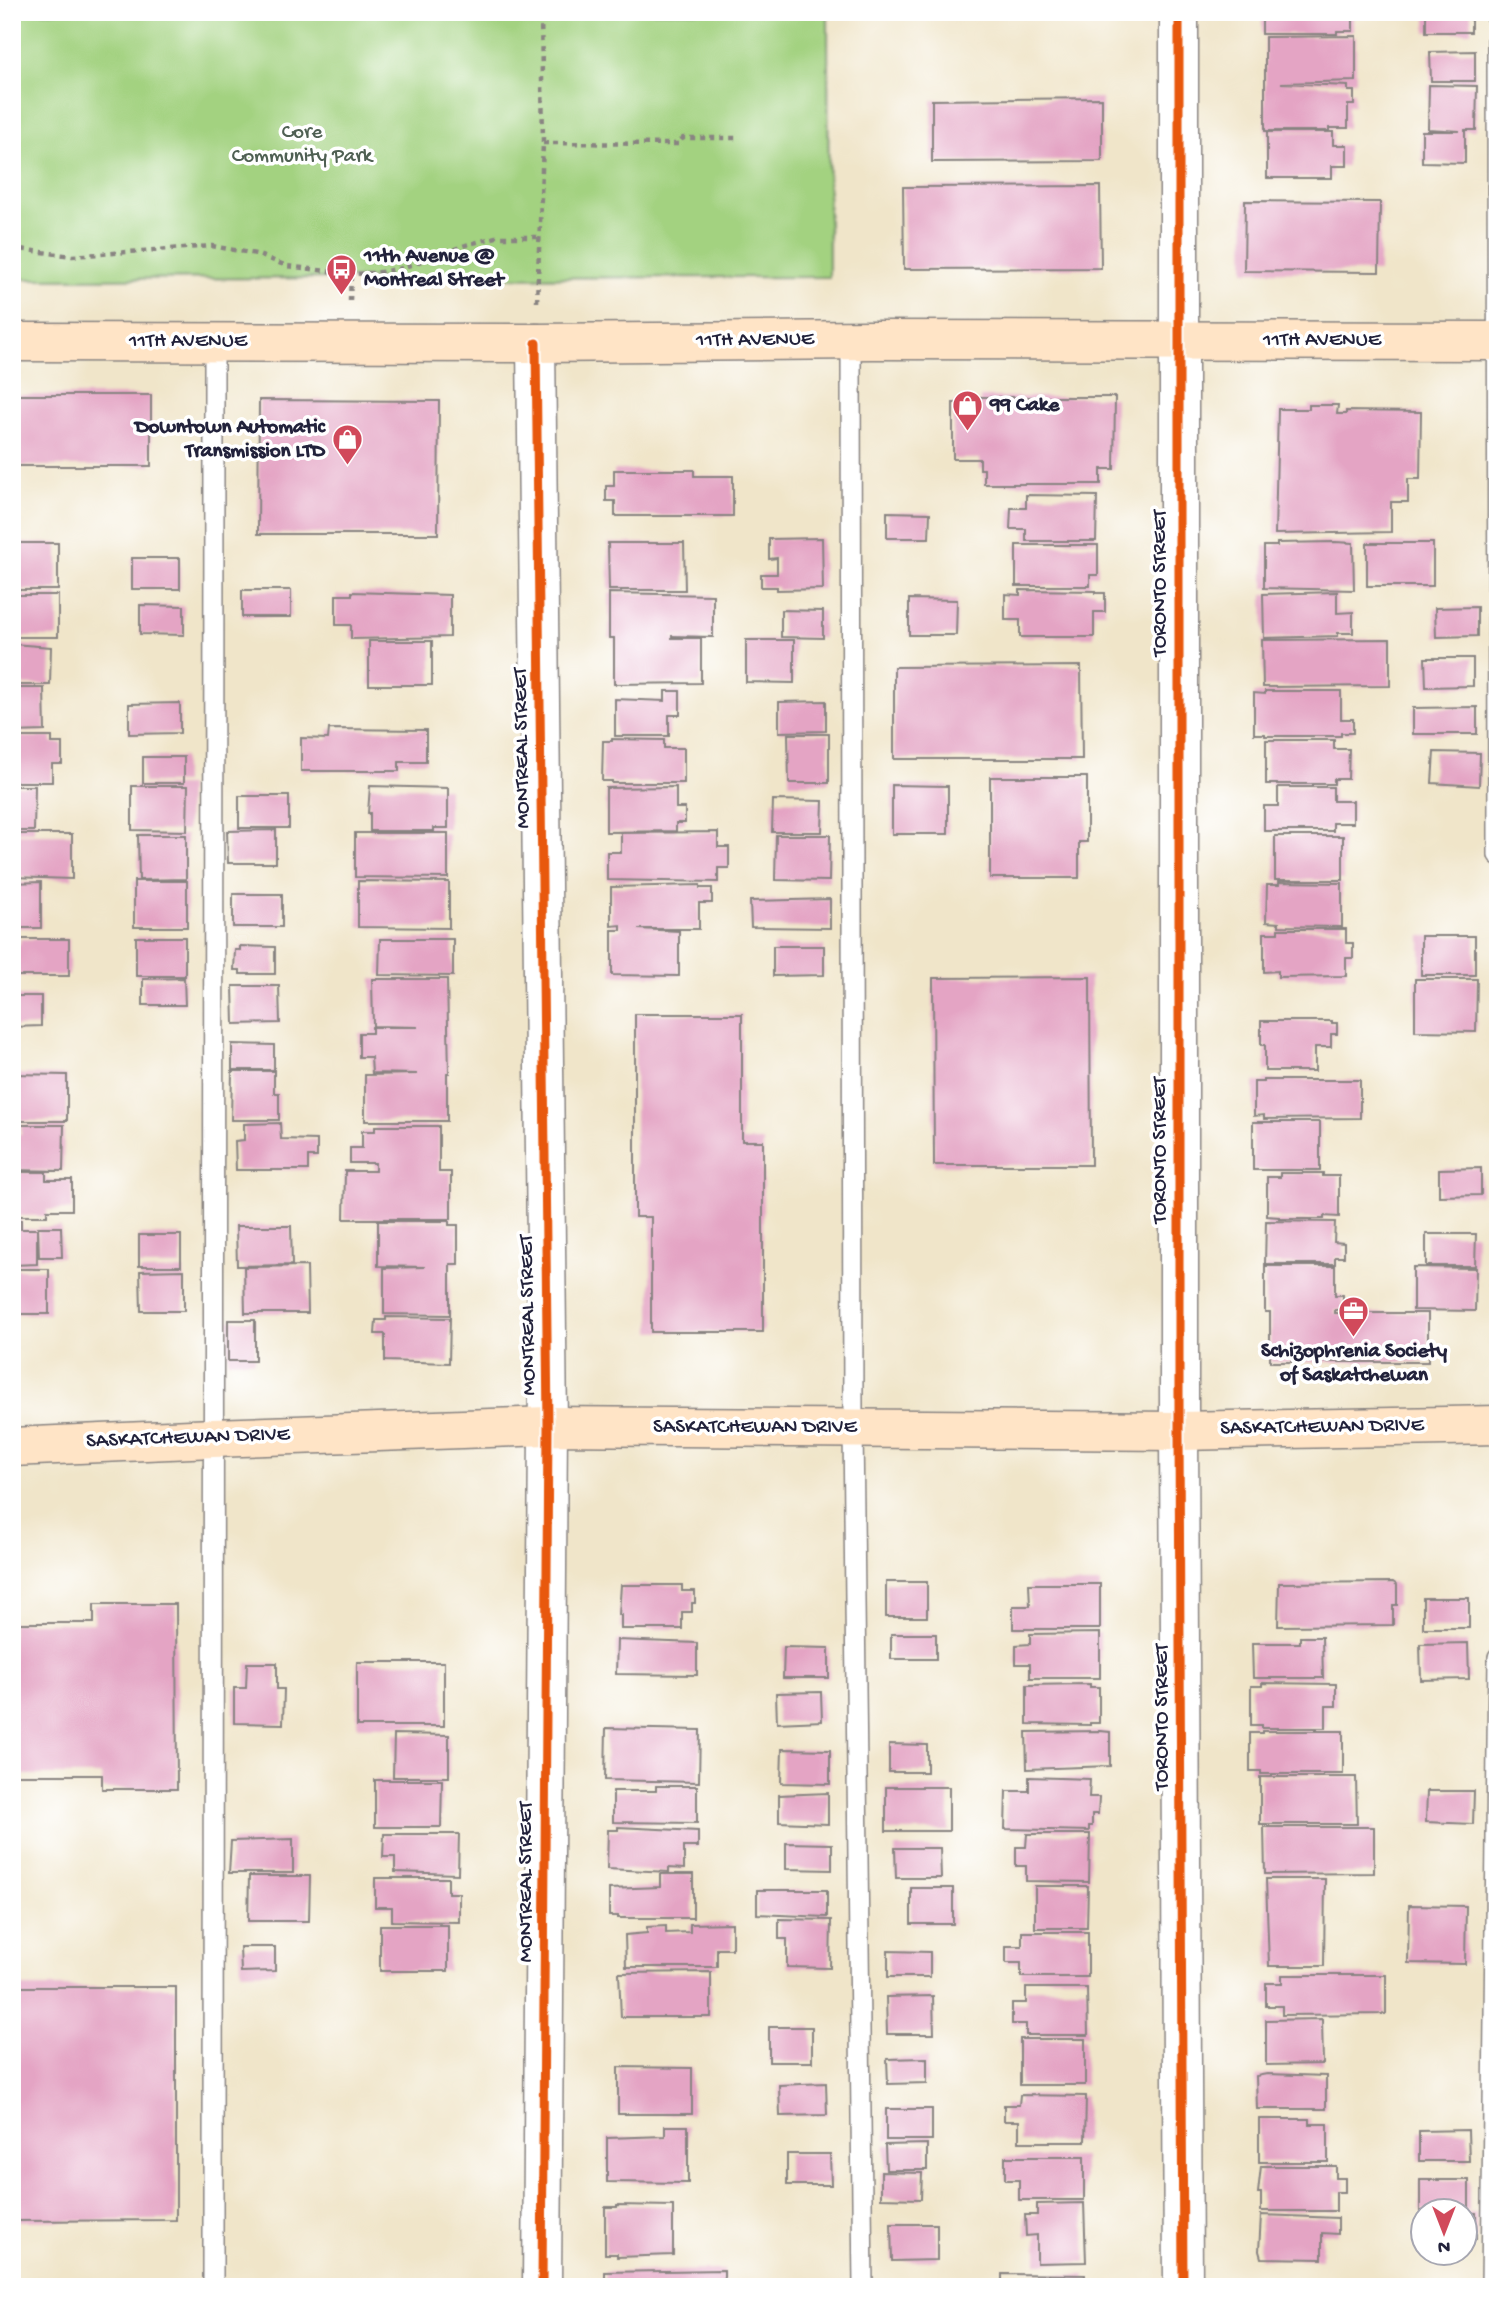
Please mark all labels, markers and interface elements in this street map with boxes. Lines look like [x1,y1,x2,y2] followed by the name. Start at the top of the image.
[232,121,375,170] park label: Core Community Park
[363,245,506,294] place label: 11th Avenue @ Montreal Street
[324,252,358,296] bus stop icon: 11th Avenue @ Montreal Street
[695,327,815,355] street label: 11TH AVENUE
[1262,329,1382,354] street label: 11TH AVENUE
[128,330,248,355] street label: 11TH AVENUE
[950,389,984,433] shop icon: 99 Cake
[989,394,1060,419] place label: 99 Cake
[133,416,327,465] place label: Downtown Automatic Transmission LTD
[331,423,365,467] shop icon: Downtown Automatic Transmission LTD
[1149,509,1174,657] street label: TORONTO STREET
[509,666,537,829] street label: MONTREAL STREET
[1149,1076,1174,1224] street label: TORONTO STREET
[515,1233,543,1396] street label: MONTREAL STREET
[1337,1295,1371,1339] office icon: Schizophrenia Society of Saskatchewan
[1261,1340,1448,1389] place label: Schizophrenia Society of Saskatchewan
[1220,1414,1425,1442] street label: SASKATCHEWAN DRIVE
[653,1416,858,1441] street label: SASKATCHEWAN DRIVE
[86,1423,291,1455] street label: SASKATCHEWAN DRIVE
[1151,1643,1176,1791] street label: TORONTO STREET
[515,1800,540,1963] street label: MONTREAL STREET
[1408,2198,1478,2268] north arrow
[1438,2234,1450,2257] text: N

